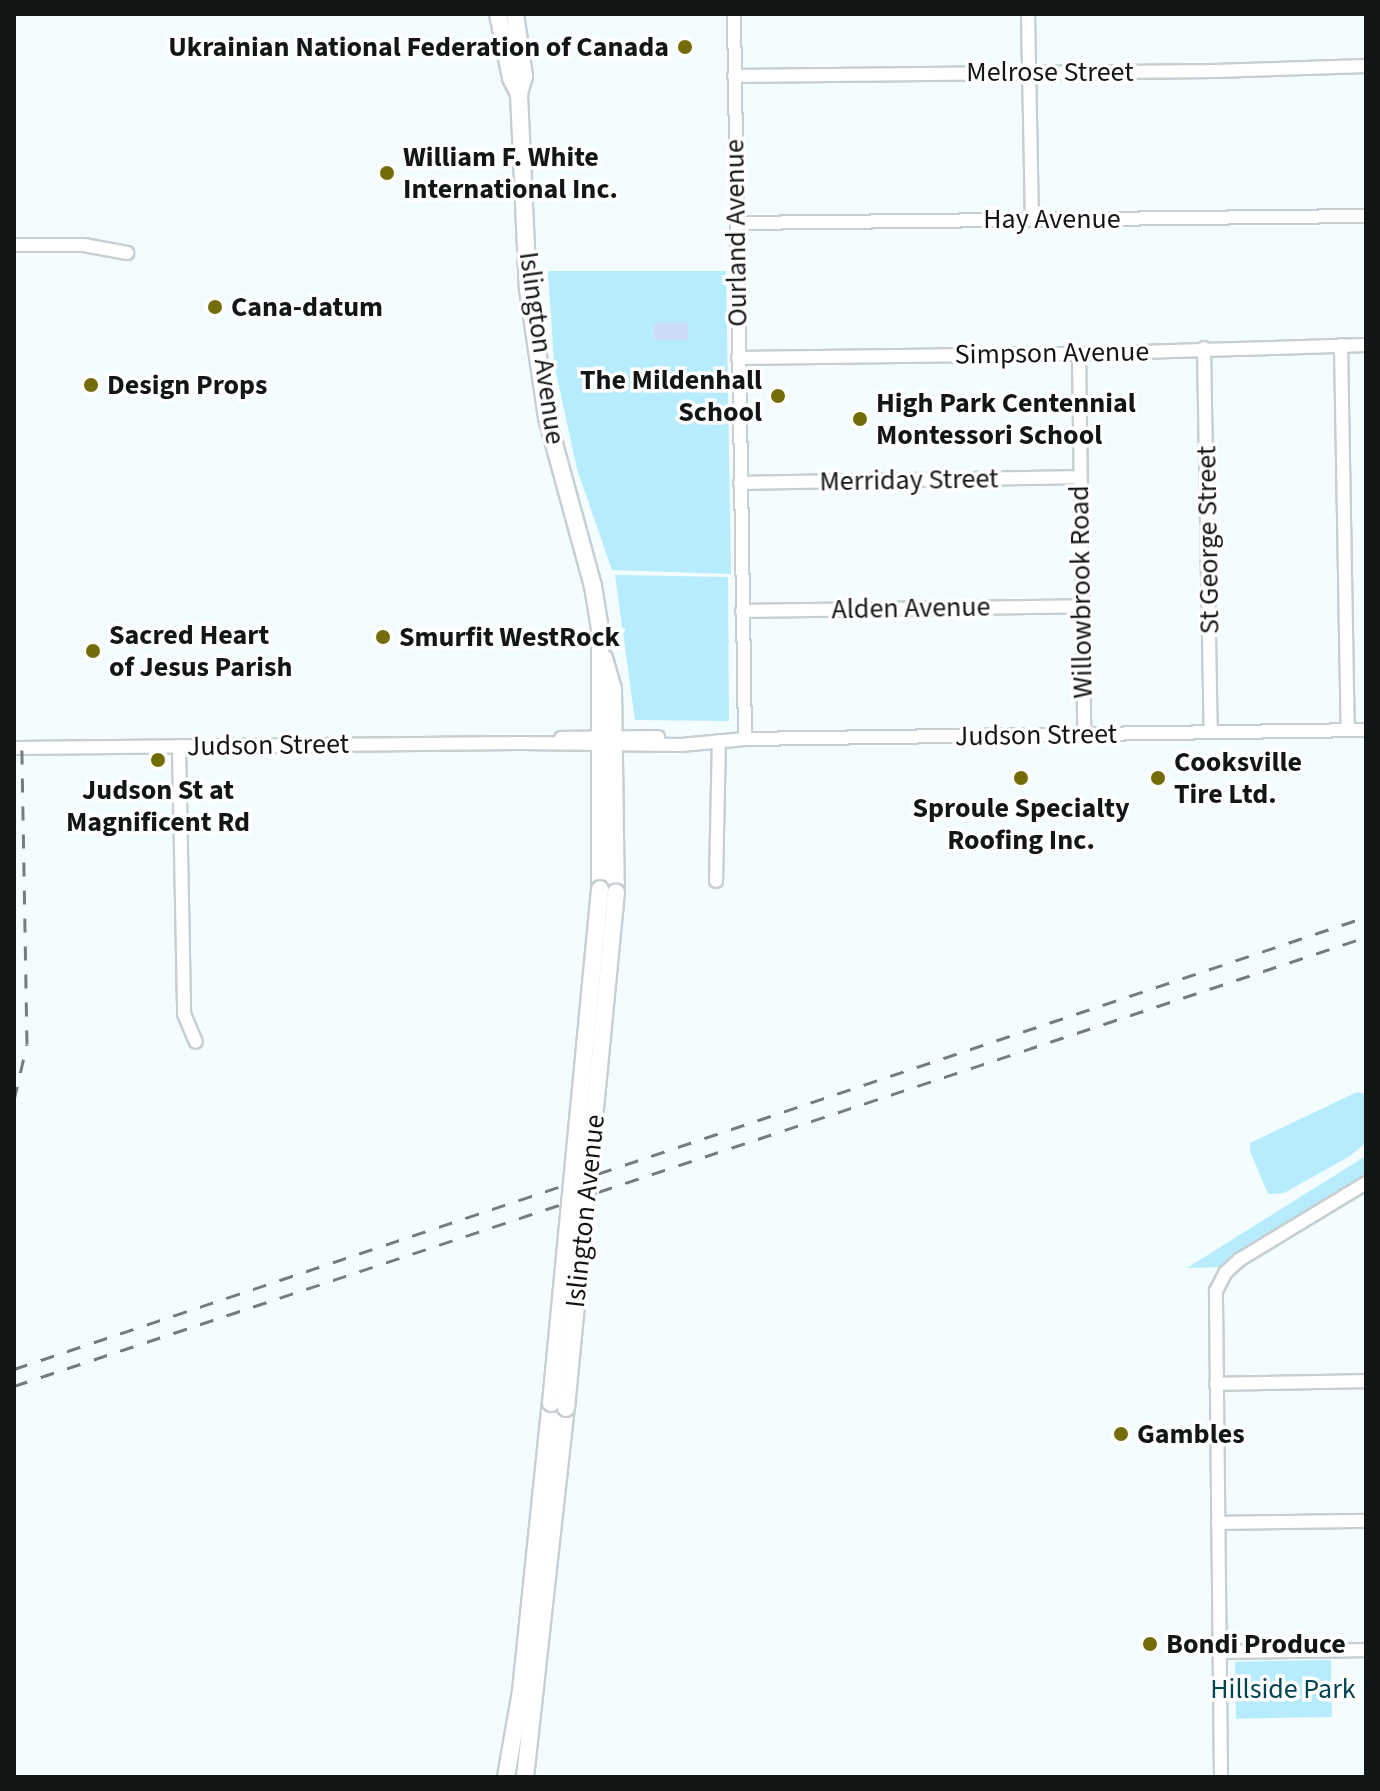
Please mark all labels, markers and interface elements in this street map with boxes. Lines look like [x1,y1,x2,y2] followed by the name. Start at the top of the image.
[168,30,669,64] place label: Ukrainian National Federation of Canada
[676,38,694,56] marker: Ukrainian National Federation of Canada
[966,55,1134,89] street label: Melrose Street
[718,139,754,327] street label: Ourland Avenue
[403,140,618,206] place label: William F. White International Inc.
[378,164,396,182] marker: William F. White International Inc.
[983,202,1121,236] street label: Hay Avenue
[512,250,572,446] street label: Islington Avenue
[231,290,383,324] place label: Cana-datum
[206,298,224,316] marker: Cana-datum
[954,335,1150,371] street label: Simpson Avenue
[580,363,762,429] place label: The Mildenhall School
[107,368,267,402] place label: Design Props
[82,376,100,394] marker: Design Props
[876,386,1136,452] place label: High Park Centennial Montessori School
[769,387,787,405] marker: The Mildenhall School
[851,410,869,428] marker: High Park Centennial Montessori School
[1190,445,1226,635] street label: St George Street
[819,462,999,498] street label: Merriday Street
[1062,485,1100,699] street label: Willowbrook Road
[831,590,991,626] street label: Alden Avenue
[109,618,292,684] place label: Sacred Heart of Jesus Parish
[399,620,620,654] place label: Smurfit WestRock
[374,628,392,646] marker: Smurfit WestRock
[84,642,102,660] marker: Sacred Heart of Jesus Parish
[955,717,1117,753] street label: Judson Street
[187,727,349,763] street label: Judson Street
[1174,745,1302,811] place label: Cooksville Tire Ltd.
[149,751,167,769] marker: Judson St at Magnificent Rd
[1012,769,1030,787] marker: Sproule Specialty Roofing Inc.
[1149,769,1167,787] marker: Cooksville Tire Ltd.
[66,773,250,839] place label: Judson St at Magnificent Rd
[912,791,1130,857] place label: Sproule Specialty Roofing Inc.
[558,1113,612,1309] street label: Islington Avenue
[1137,1417,1245,1451] place label: Gambles
[1112,1425,1130,1443] marker: Gambles
[1166,1627,1346,1661] place label: Bondi Produce
[1141,1635,1159,1653] marker: Bondi Produce
[1210,1672,1356,1706] park label: Hillside Park

